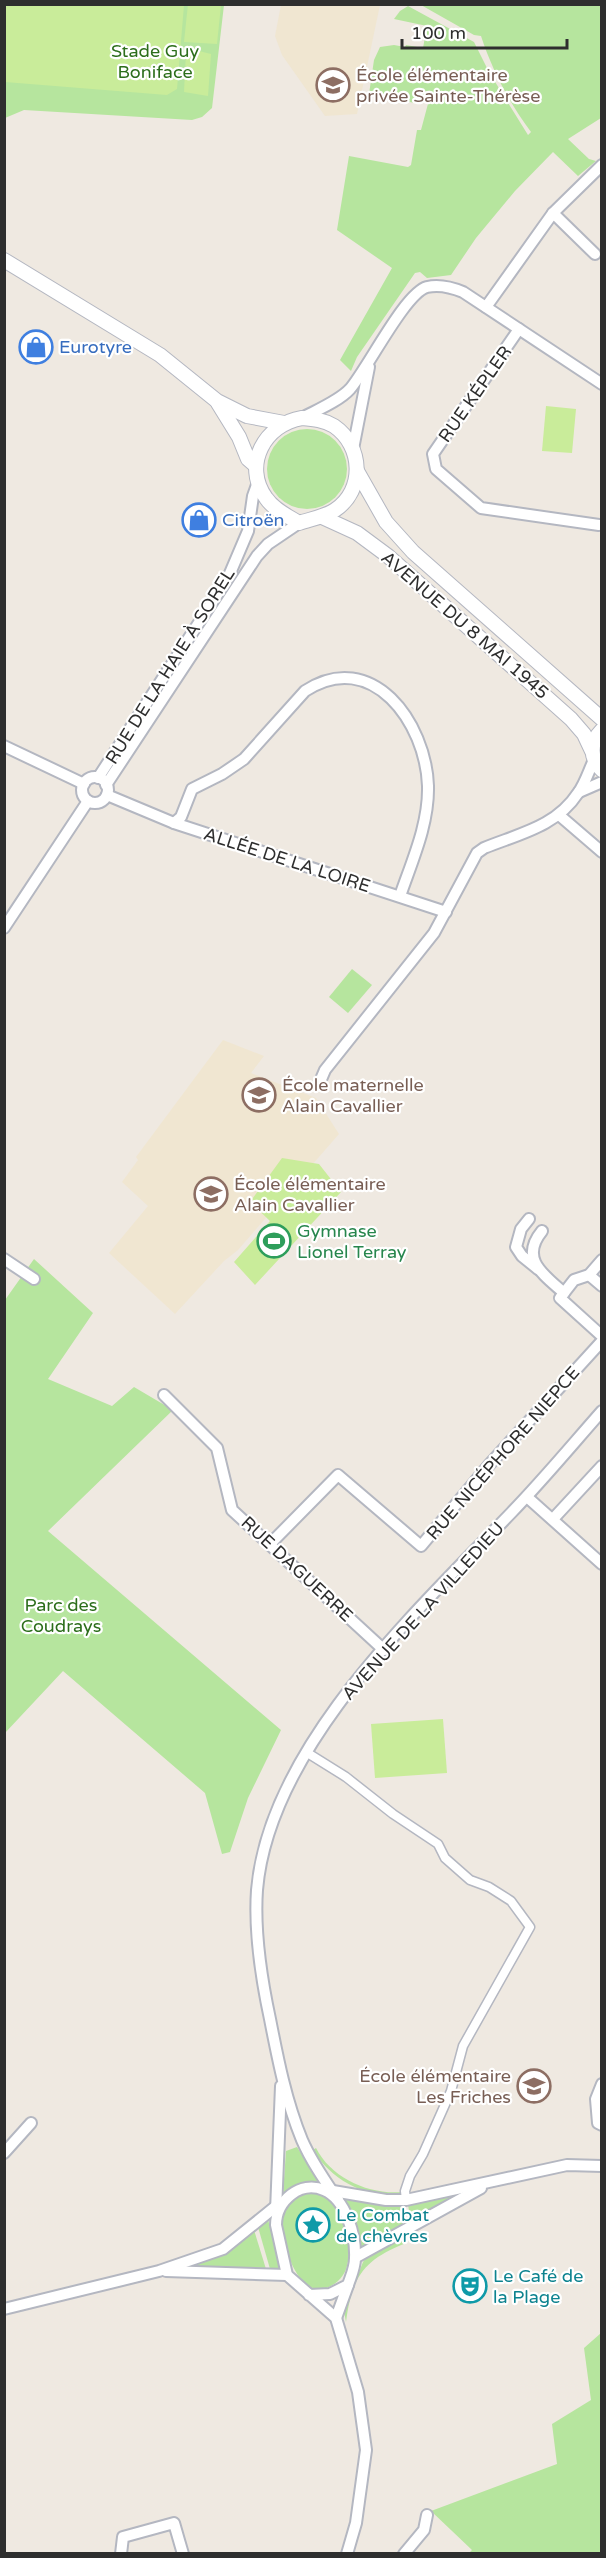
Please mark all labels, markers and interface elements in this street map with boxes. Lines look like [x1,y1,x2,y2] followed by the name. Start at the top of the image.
[402,12,567,50] scale bar
[411,22,466,44] text: 100 m
[111,40,199,83] park label: Stade Guy Boniface
[356,64,540,107] place label: École élémentaire privée Sainte-Thérèse
[315,67,351,103] school or university icon: École élémentaire privée Sainte-Thérèse
[18,329,54,365] shop icon: Eurotyre
[59,336,132,358] place label: Eurotyre
[434,341,516,447] street label: RUE KÉPLER
[181,502,217,538] shop icon: Citroën
[222,509,285,531] place label: Citroën
[377,546,553,704] street label: AVENUE DU 8 MAI 1945
[100,563,240,768] street label: RUE DE LA HAIE À SOREL
[201,823,373,897] street label: ALLÉE DE LA LOIRE
[282,1074,424,1117] place label: École maternelle Alain Cavallier
[241,1077,277,1113] school or university icon: École maternelle Alain Cavallier
[234,1173,386,1216] place label: École élémentaire Alain Cavallier
[193,1176,229,1212] school or university icon: École élémentaire Alain Cavallier
[297,1220,407,1263] place label: Gymnase Lionel Terray
[256,1223,292,1259] sports icon: Gymnase Lionel Terray
[422,1362,584,1544] street label: RUE NICÉPHORE NIEPCE
[237,1512,357,1626] street label: RUE DAGUERRE
[337,1517,509,1705] street label: AVENUE DE LA VILLEDIEU
[21,1594,101,1637] park label: Parc des Coudrays
[359,2065,511,2108] place label: École élémentaire Les Friches
[516,2068,552,2104] school or university icon: École élémentaire Les Friches
[336,2204,429,2247] place label: Le Combat de chèvres
[295,2207,331,2243] place icon: Le Combat de chèvres
[493,2265,583,2308] place label: Le Café de la Plage
[452,2268,488,2304] theatre icon: Le Café de la Plage

